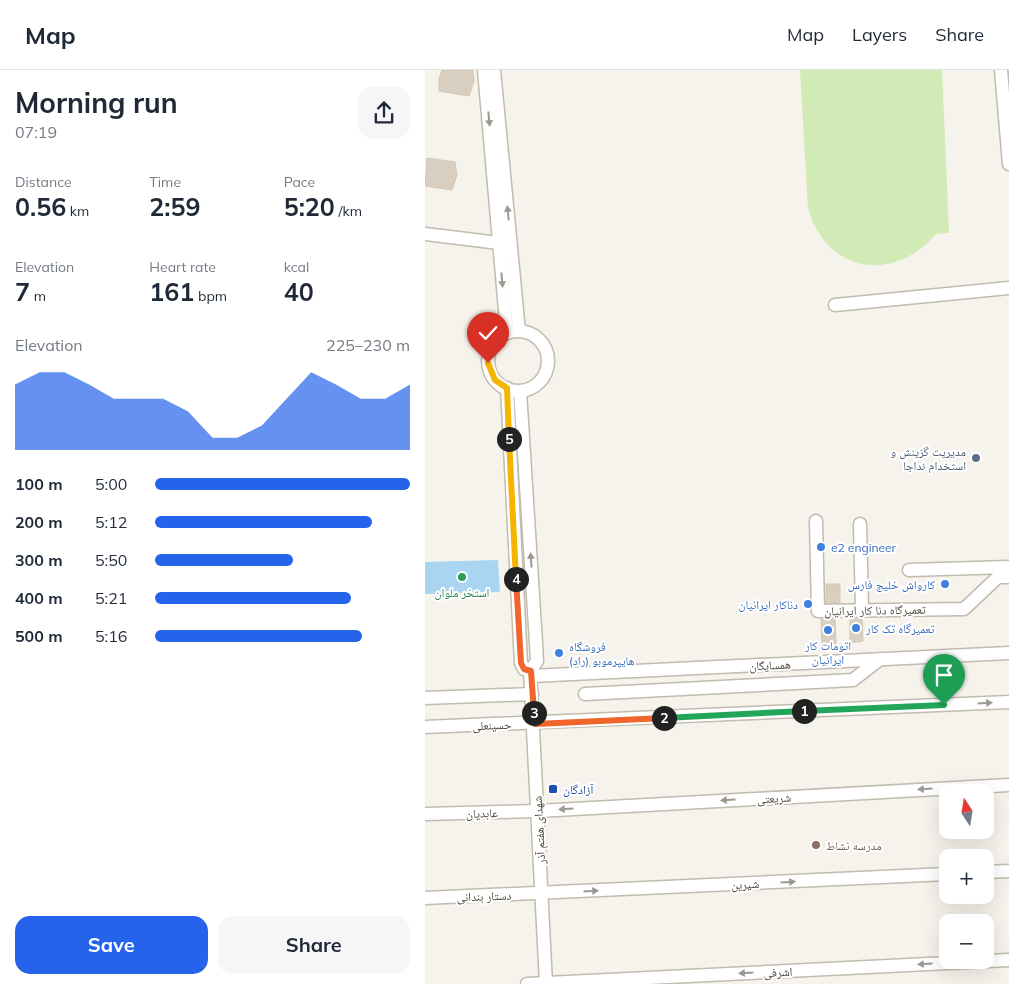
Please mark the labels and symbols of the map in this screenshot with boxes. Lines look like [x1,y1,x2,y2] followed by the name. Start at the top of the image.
[485,111,493,127] one-way arrow
[504,204,512,220] one-way arrow
[499,273,507,289] one-way arrow
[467,312,509,363] pin
[497,426,521,452] pin: 5
[890,444,966,474] place label: مدیریت گزینش و استخدام نداجا
[970,452,982,464] marker: مدیریت گزینش و استخدام نداجا
[831,540,897,555] place label: e2 engineer
[815,541,827,553] marker: e2 engineer
[526,551,534,567] one-way arrow
[503,566,529,592] pin: 4
[456,571,468,583] marker: استخر ملوان
[848,577,935,592] place label: کارواش خلیج فارس
[939,578,951,590] marker: کارواش خلیج فارس
[435,585,490,600] place label: استخر ملوان
[739,597,798,612] place label: دناکار ایرانیان
[802,598,814,610] marker: دناکار ایرانیان
[824,602,927,619] street label: تعمیرگاه دنا کار ایرانیان
[865,621,935,636] place label: تعمیرگاه تک کار
[850,622,862,634] marker: تعمیرگاه تک کار
[822,624,834,636] marker: اتومات کار ایرانیان
[804,638,851,667] place label: اتومات کار ایرانیان
[569,639,635,668] place label: فروشگاه هایپرموبو (راد)
[553,647,565,659] marker: فروشگاه هایپرموبو (راد)
[923,654,965,705] pin
[749,656,791,674] street label: همسایگان
[791,698,817,724] pin: 1
[977,698,993,706] one-way arrow
[521,700,547,726] pin: 3
[651,706,677,730] pin: 2
[472,717,512,733] street label: حسینعلی
[563,782,594,797] place label: آزادگان
[547,783,559,795] marker: آزادگان
[939,784,994,839] north arrow
[917,786,933,794] one-way arrow
[756,790,792,807] street label: شریعتی
[530,795,549,866] street label: شهدای هفتم آذر
[720,797,736,805] one-way arrow
[466,805,498,821] street label: عابدیان
[558,806,574,814] one-way arrow
[826,838,882,853] place label: مدرسه نشاط
[810,839,822,851] marker: مدرسه نشاط
[731,876,760,892] street label: شیرین
[781,877,797,885] one-way arrow
[583,887,599,895] one-way arrow
[456,888,512,905] street label: دستار بندانی
[917,961,933,969] one-way arrow
[763,964,793,980] street label: اشرفی
[737,970,753,978] one-way arrow

